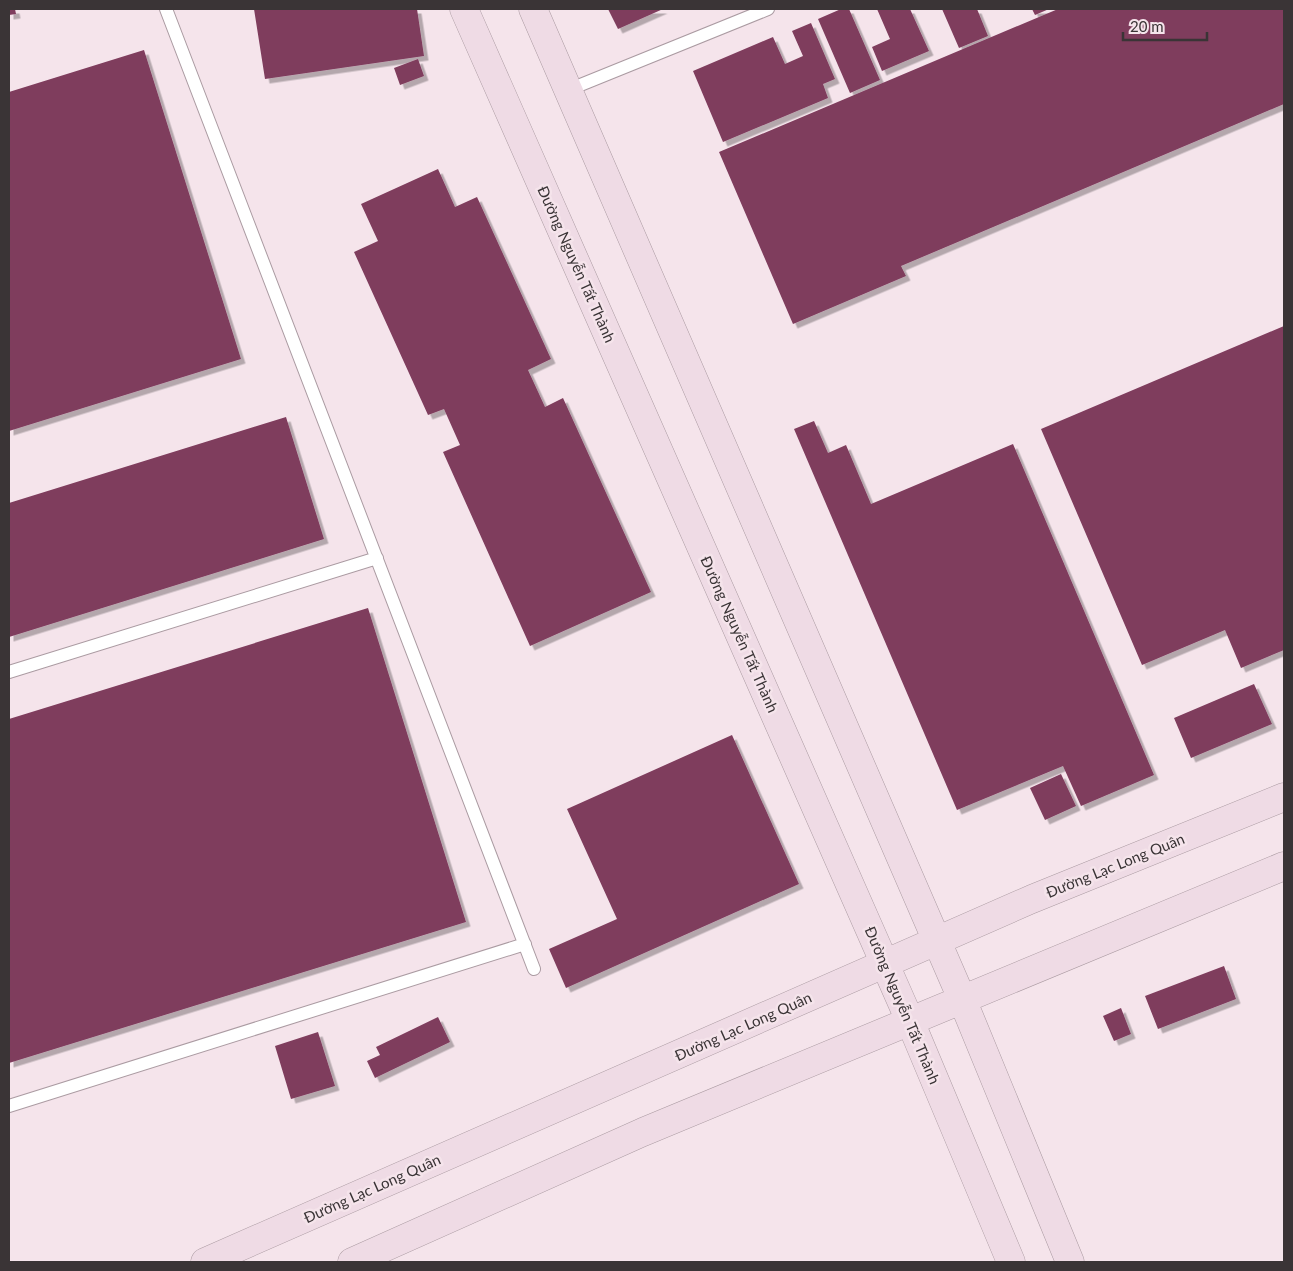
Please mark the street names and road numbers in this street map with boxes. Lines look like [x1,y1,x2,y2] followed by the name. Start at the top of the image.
[534,183,620,345] street label: Đường Nguyễn Tất Thành
[697,553,783,715] street label: Đường Nguyễn Tất Thành
[1043,829,1187,901] street label: Đường Lạc Long Quân
[862,923,944,1087] street label: Đường Nguyễn Tất Thành
[672,988,814,1064] street label: Đường Lạc Long Quân
[301,1150,443,1226] street label: Đường Lạc Long Quân

